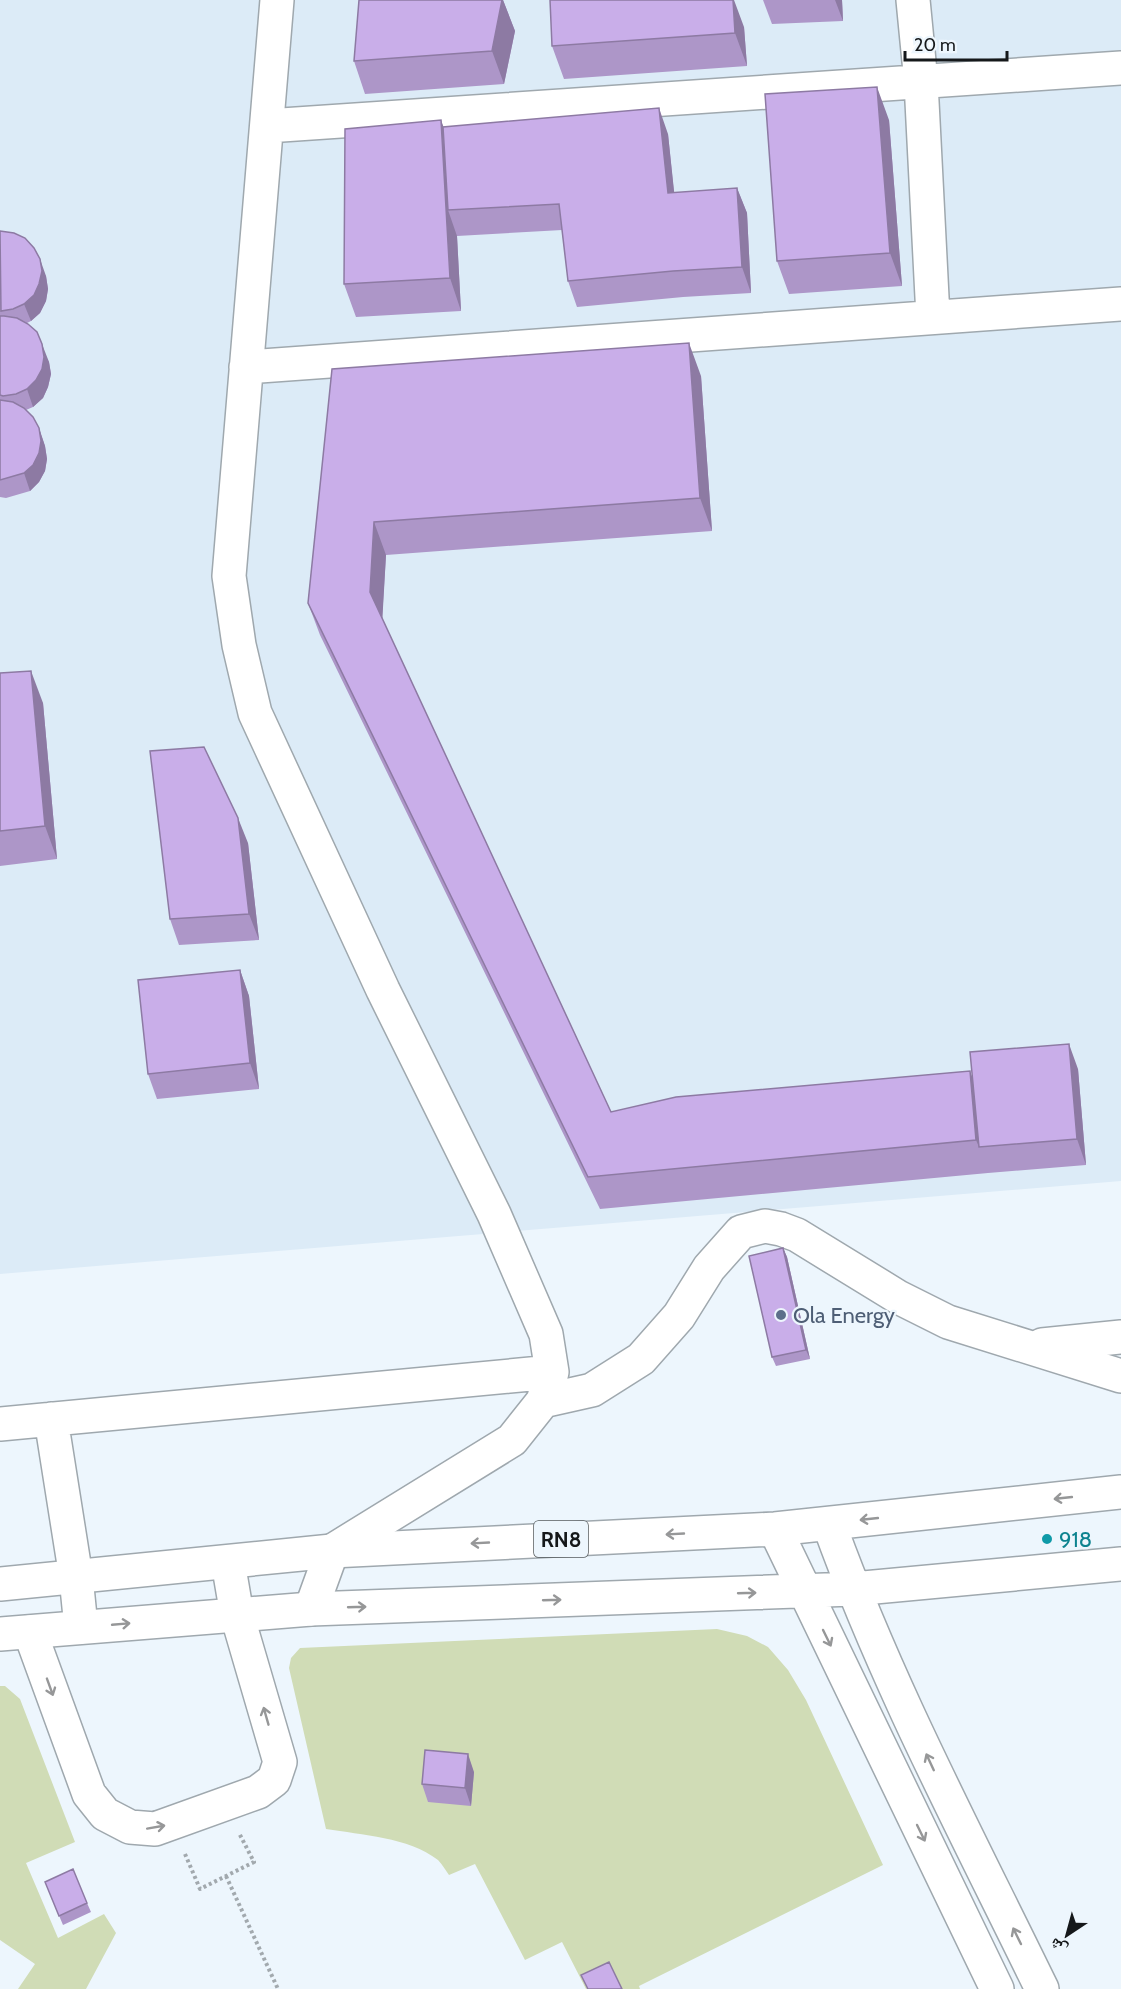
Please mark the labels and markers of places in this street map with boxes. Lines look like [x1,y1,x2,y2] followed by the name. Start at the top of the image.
[793,1302,895,1329] place label: Ola Energy
[774,1308,788,1322] marker: Ola Energy
[1059,1526,1092,1553] place label: 918
[1040,1532,1054,1546] marker: 918

